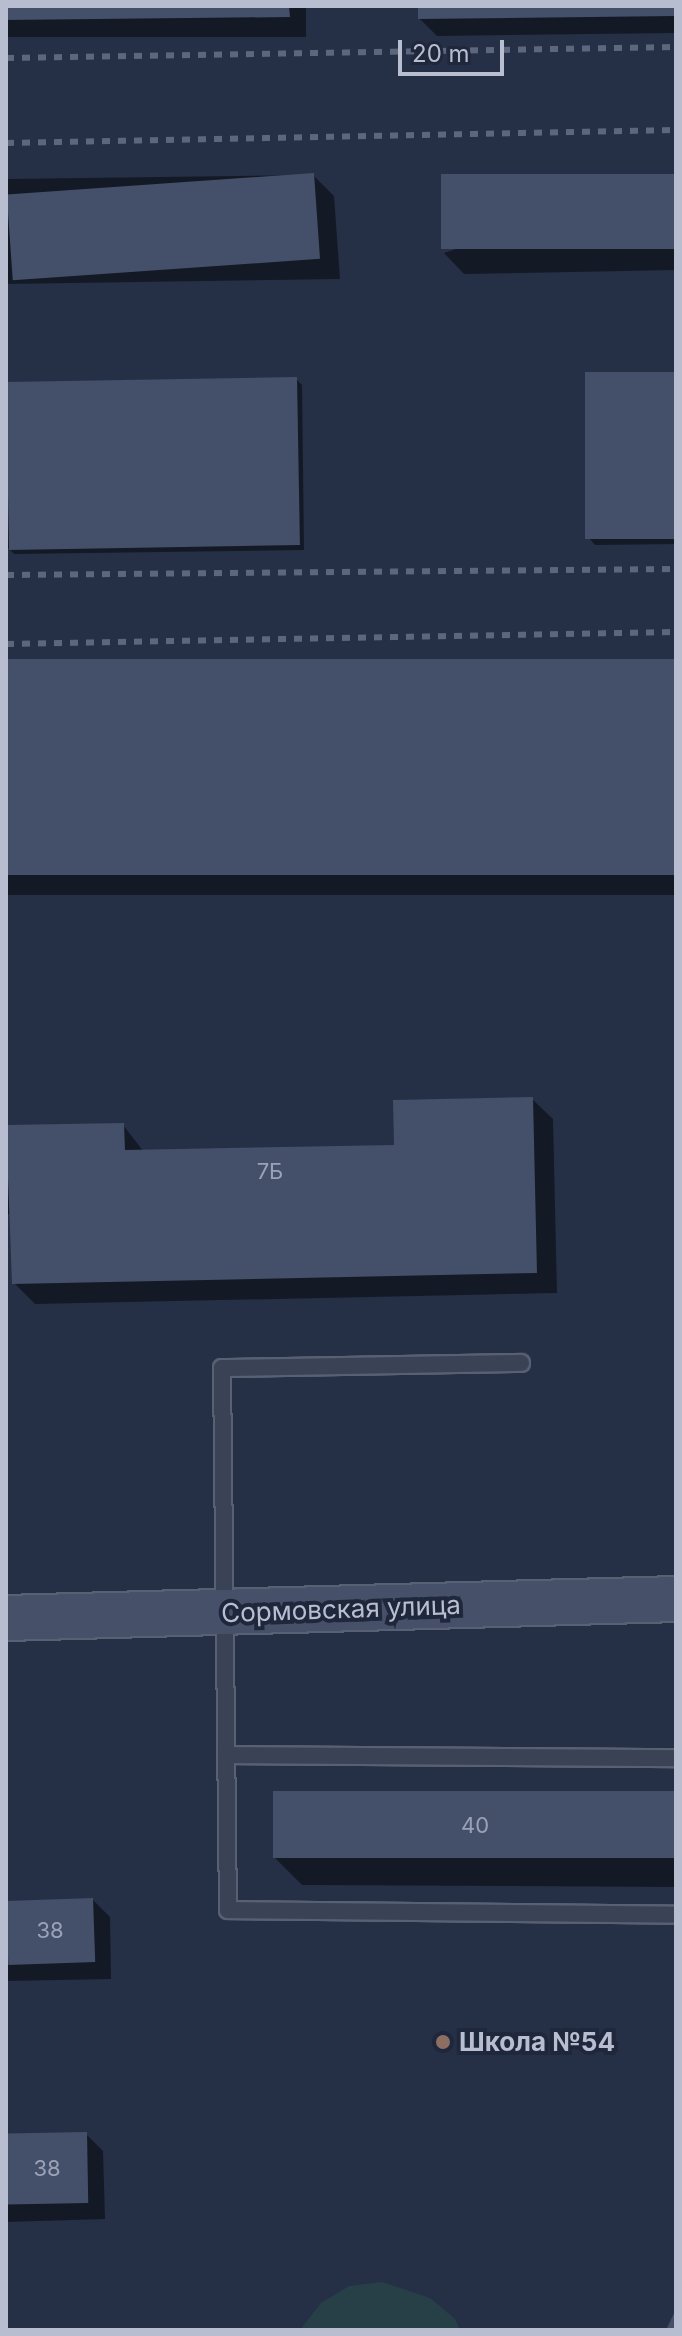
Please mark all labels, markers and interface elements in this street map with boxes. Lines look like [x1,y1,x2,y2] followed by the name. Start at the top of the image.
[402,24,508,74] scale bar
[412,39,470,68] text: 20 m
[257,1159,283,1185] house number: 7Б
[221,1589,461,1629] street label: Сормовская улица
[461,1813,489,1839] house number: 40
[36,1918,64,1944] house number: 38
[459,2026,615,2058] place label: Школа №54
[434,2033,452,2051] marker: Школа №54
[33,2156,61,2182] house number: 38

